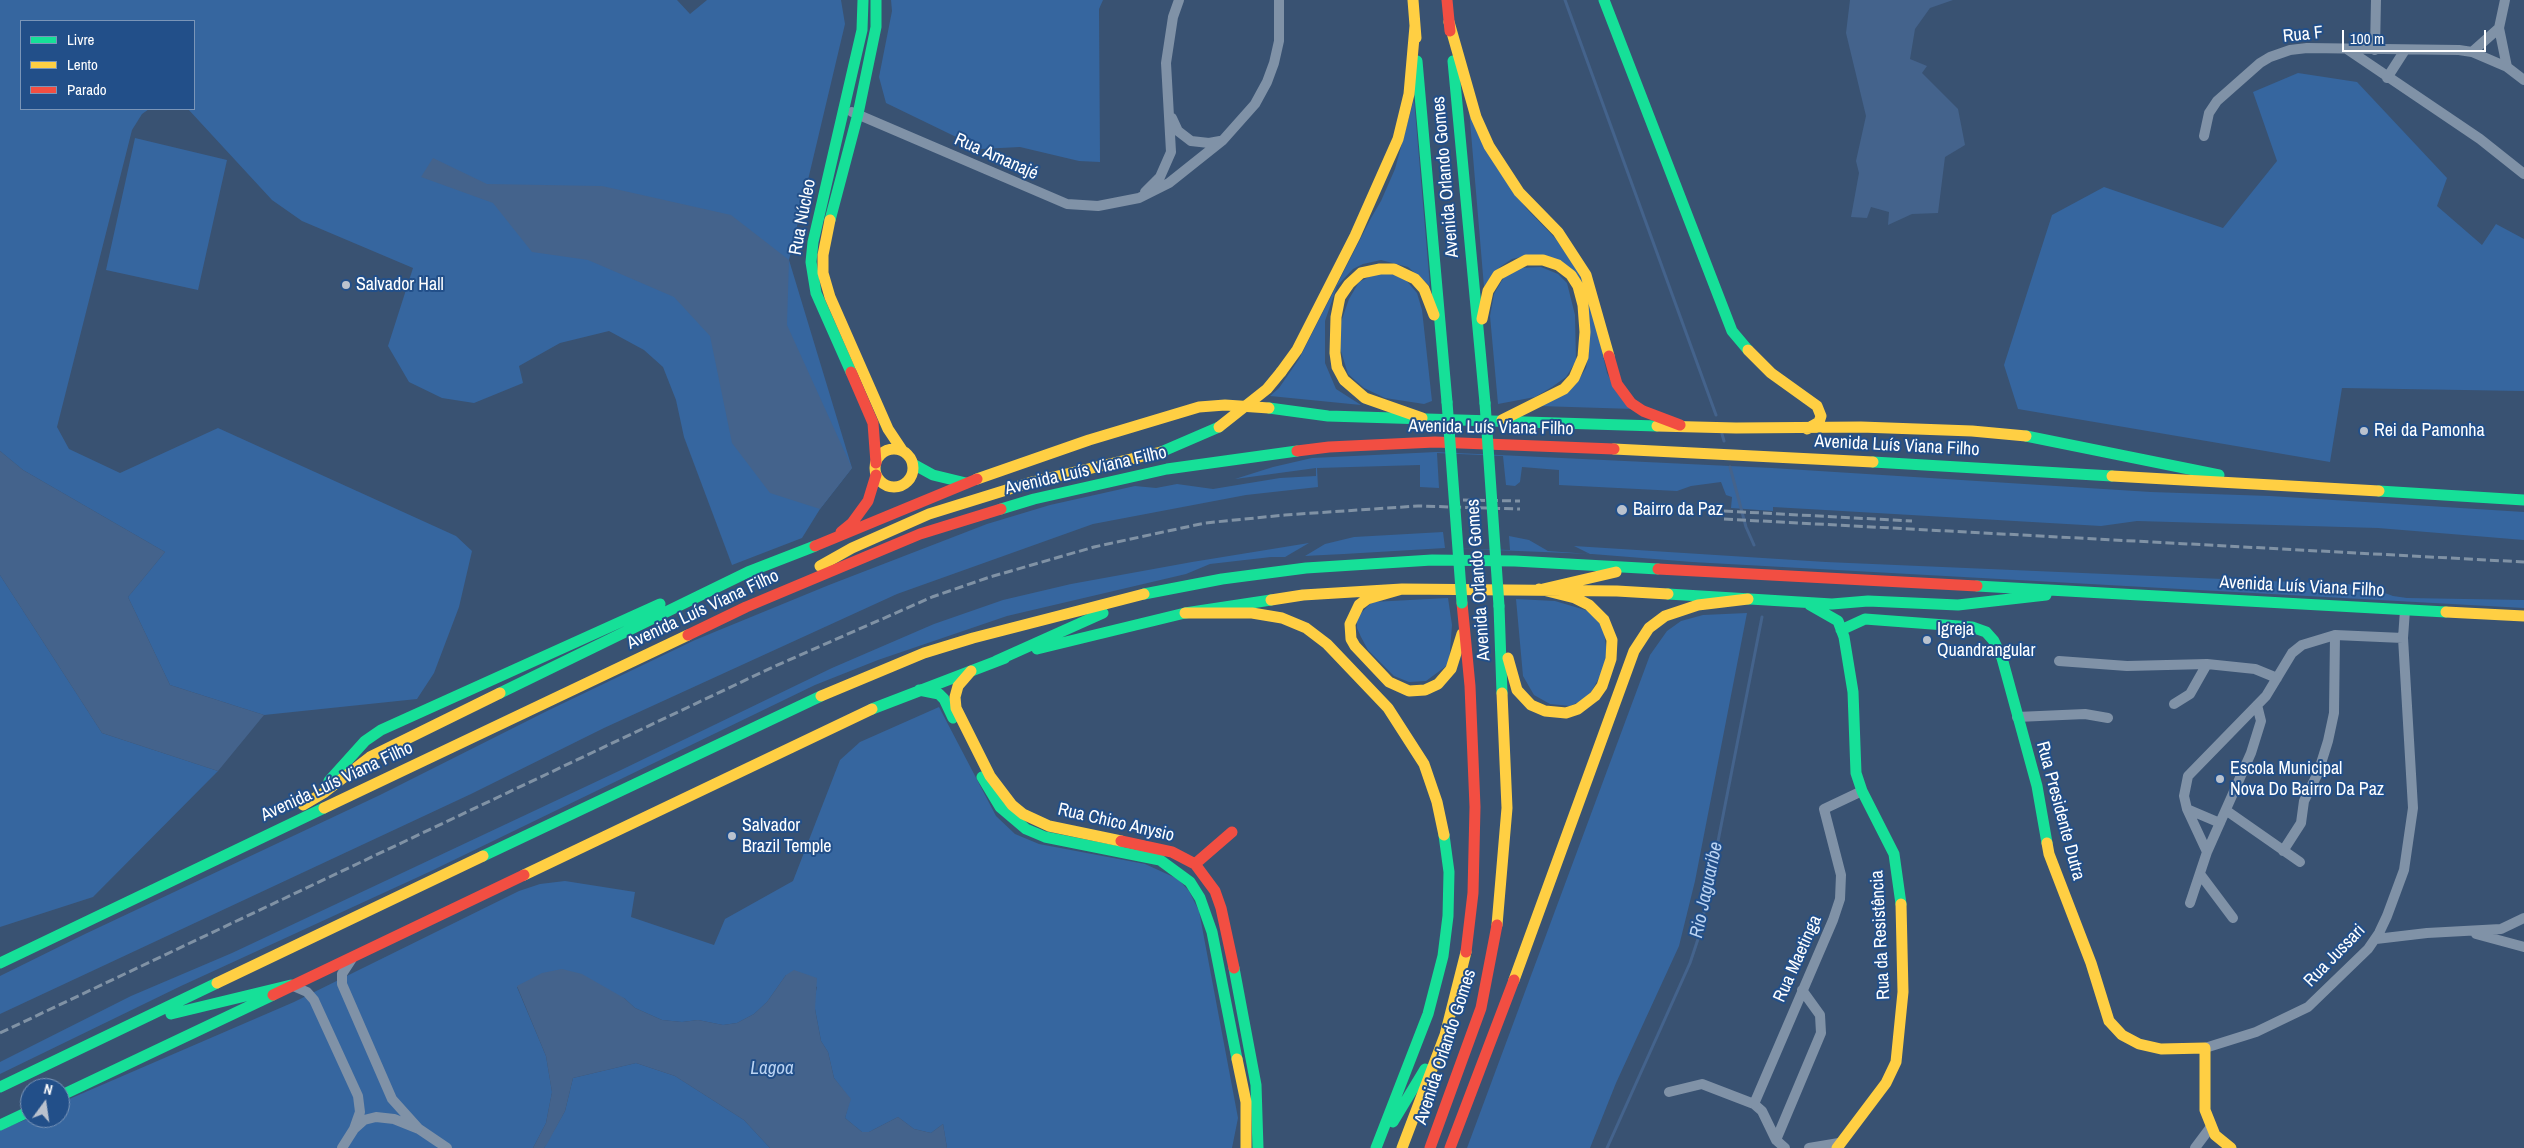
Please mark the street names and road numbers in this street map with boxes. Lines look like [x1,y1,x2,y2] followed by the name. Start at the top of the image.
[2282,22,2324,48] street label: Rua F
[1428,95,1464,259] street label: Avenida Orlando Gomes
[951,129,1041,185] street label: Rua Amanajé
[785,177,821,257] street label: Rua Núcleo
[1408,416,1574,440] street label: Avenida Luís Viana Filho
[1814,431,1980,461] street label: Avenida Luís Viana Filho
[1003,442,1169,500] street label: Avenida Luís Viana Filho
[1463,498,1495,662] street label: Avenida Orlando Gomes
[624,565,782,655] street label: Avenida Luís Viana Filho
[2219,572,2385,602] street label: Avenida Luís Viana Filho
[258,737,416,827] street label: Avenida Luís Viana Filho
[2031,739,2089,883] street label: Rua Presidente Dutra
[1056,799,1176,847] street label: Rua Chico Anysio
[1867,870,1895,1000] street label: Rua da Resistência
[1769,912,1827,1006] street label: Rua Maetinga
[2300,920,2370,992] street label: Rua Jussari
[1411,967,1481,1127] street label: Avenida Orlando Gomes

